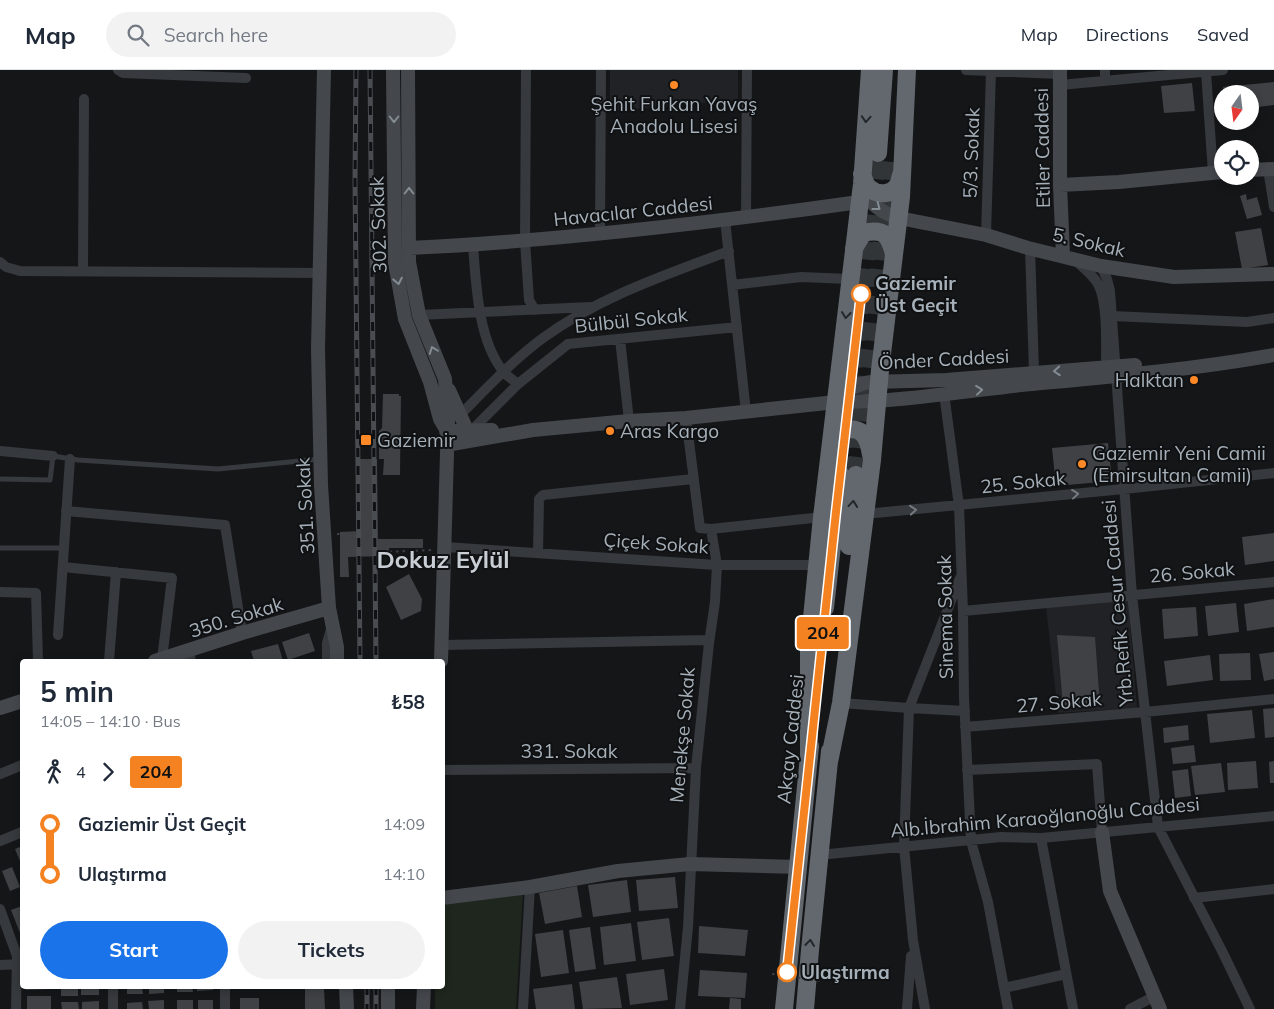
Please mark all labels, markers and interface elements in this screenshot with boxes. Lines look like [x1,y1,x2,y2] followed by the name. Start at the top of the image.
[106,12,456,57] search box
[25,20,76,50] text: Map
[124,21,152,49] icon: search
[164,23,268,47] text: Search here
[1021,23,1058,46] text: Map
[1086,23,1169,46] text: Directions
[1197,23,1249,46] text: Saved
[668,79,680,91] marker: Şehit Furkan Yavaş Anadolu Lisesi
[1214,85,1259,130] north arrow
[1214,85,1259,185] map controls
[1029,88,1055,208] street label: Etiler Caddesi
[590,92,758,138] place label: Şehit Furkan Yavaş Anadolu Lisesi
[957,107,985,199] street label: 5/3. Sokak
[389,115,399,123] one-way arrow
[861,115,872,123] one-way arrow
[1214,140,1259,185] button: locate
[364,176,392,274] street label: 302. Sokak
[404,186,414,194] one-way arrow
[552,191,714,231] street label: Havacılar Caddesi
[871,201,881,210] one-way arrow
[1050,222,1128,262] street label: 5. Sokak
[875,271,957,317] place label: Gaziemir Üst Geçit
[393,277,403,285] one-way arrow
[851,284,871,304] marker: Gaziemir Üst Geçit
[573,302,689,338] street label: Bülbül Sokak
[841,311,852,319] one-way arrow
[878,344,1010,374] street label: Önder Caddesi
[429,346,439,354] one-way arrow
[1052,365,1060,376] one-way arrow
[1115,368,1184,392] place label: Halktan
[1188,374,1200,386] marker: Halktan
[975,385,983,396] one-way arrow
[620,419,719,443] place label: Aras Kargo
[604,425,616,437] marker: Aras Kargo
[377,428,455,452] place label: Gaziemir
[359,433,373,447] marker: Gaziemir
[1092,441,1266,487] place label: Gaziemir Yeni Camii (Emirsultan Camii)
[290,457,320,555] street label: 351. Sokak
[1076,458,1088,470] marker: Gaziemir Yeni Camii (Emirsultan Camii)
[979,466,1067,498] street label: 25. Sokak
[1071,489,1079,500] one-way arrow
[1096,499,1138,708] street label: Yrb.Refik Cesur Caddesi
[847,500,858,508] one-way arrow
[910,504,918,515] one-way arrow
[603,527,710,559] street label: Çiçek Sokak
[376,544,510,574] district label: Dokuz Eylül
[932,554,958,679] street label: Sinema Sokak
[1148,556,1236,588] street label: 26. Sokak
[186,591,286,643] street label: 350. Sokak
[794,617,852,649] line badge: 204
[807,621,839,644] text: 204
[664,666,700,804] street label: Menekşe Sokak
[771,673,809,805] street label: Akçay Caddesi
[40,674,114,709] text: 5 min
[1015,686,1103,718] street label: 27. Sokak
[391,690,425,714] text: ₺58
[40,711,181,731] text: 14:05 – 14:10 · Bus
[520,739,618,763] street label: 331. Sokak
[40,758,68,786] icon: walk
[94,758,122,786] icon: forward
[140,760,172,783] text: 204
[76,762,86,782] text: 4
[889,792,1201,842] street label: Alb.İbrahim Karaoğlanoğlu Caddesi
[78,812,246,836] text: Gaziemir Üst Geçit
[383,814,425,834] text: 14:09
[78,862,167,886] text: Ulaştırma
[383,864,425,884] text: 14:10
[40,921,228,979] button: Start
[238,921,425,979] button: Tickets
[804,939,815,947] one-way arrow
[801,960,890,984] place label: Ulaştırma
[777,962,797,982] marker: Ulaştırma

